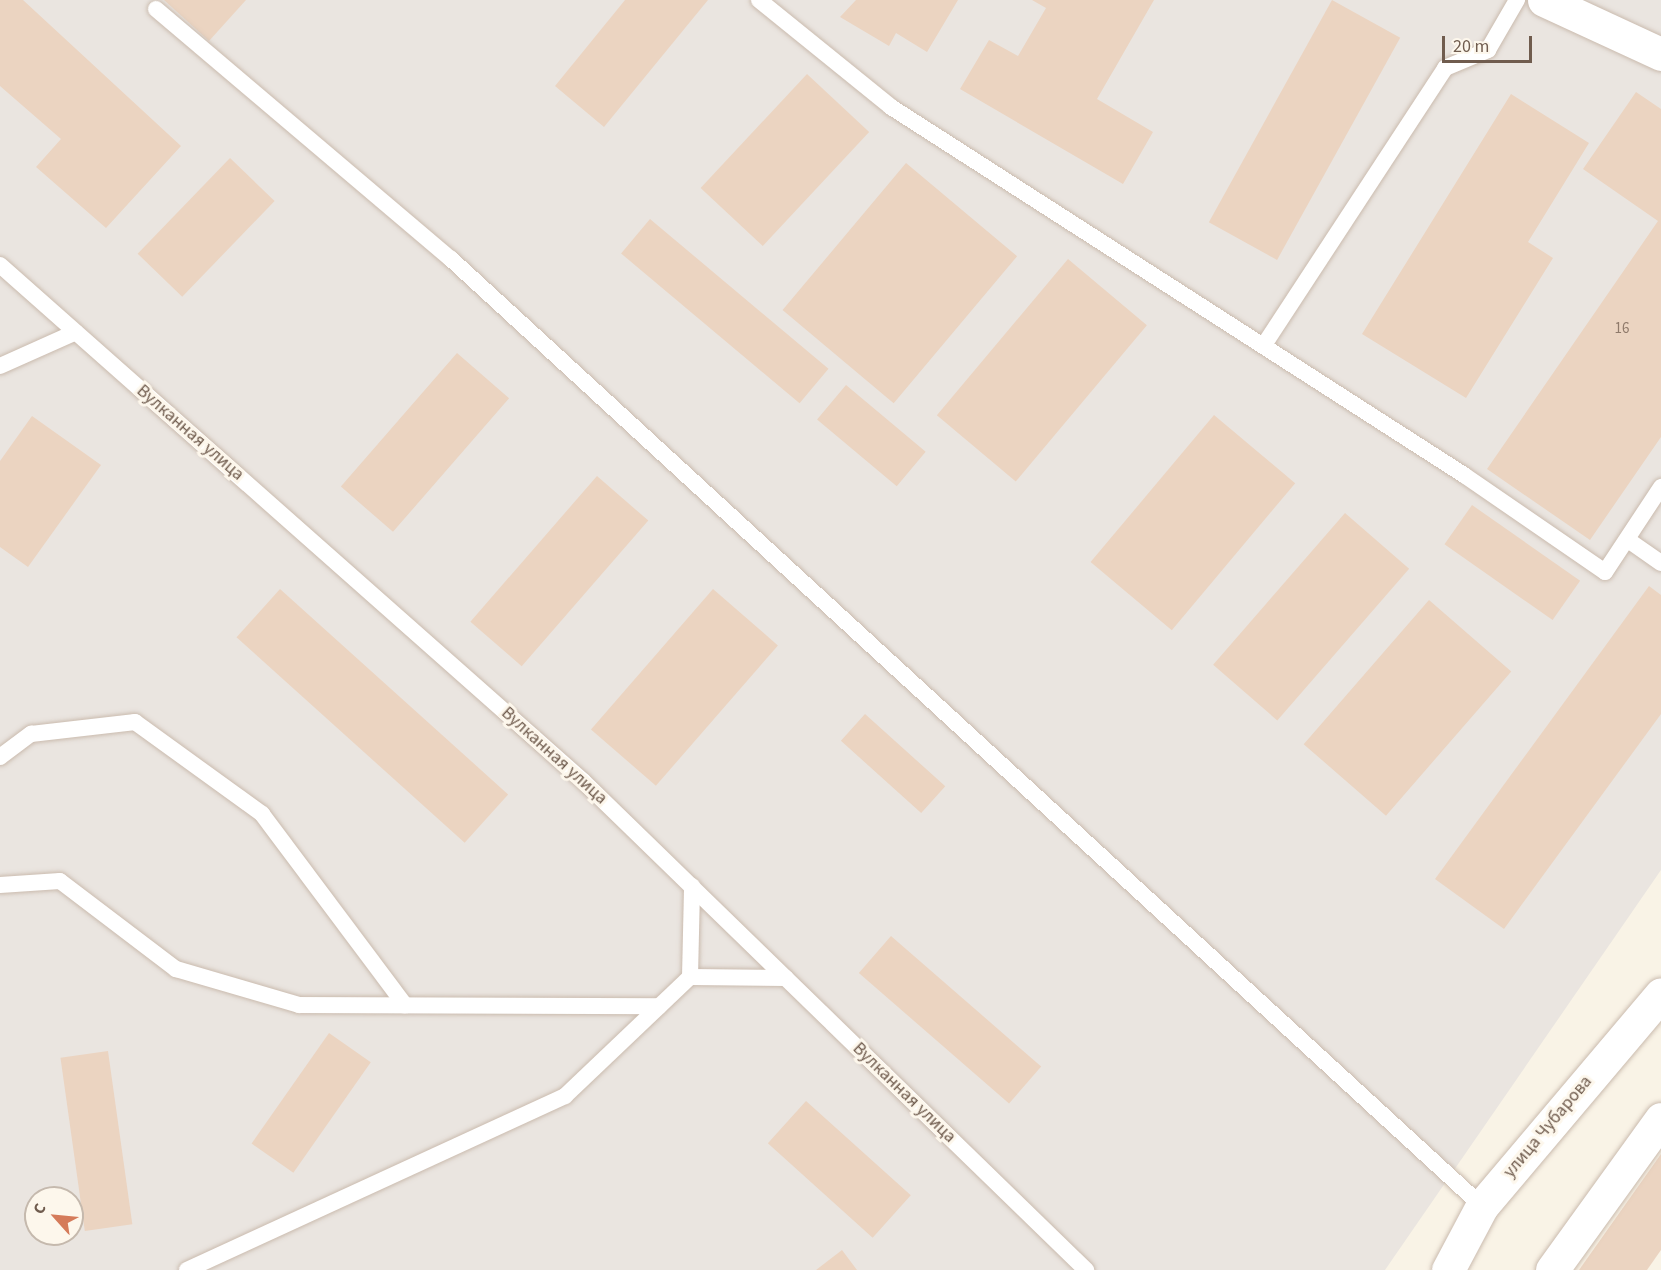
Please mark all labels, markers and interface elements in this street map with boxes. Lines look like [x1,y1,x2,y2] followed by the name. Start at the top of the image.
[1445,24,1535,62] scale bar
[1453,34,1489,59] text: 20 m
[1615,320,1629,338] house number: 16
[132,380,248,486] street label: Вулканная улица
[496,703,612,809] street label: Вулканная улица
[848,1038,960,1148] street label: Вулканная улица
[1499,1072,1597,1182] street label: улица Чубарова
[24,1186,84,1246] north arrow
[28,1200,52,1218] text: С

